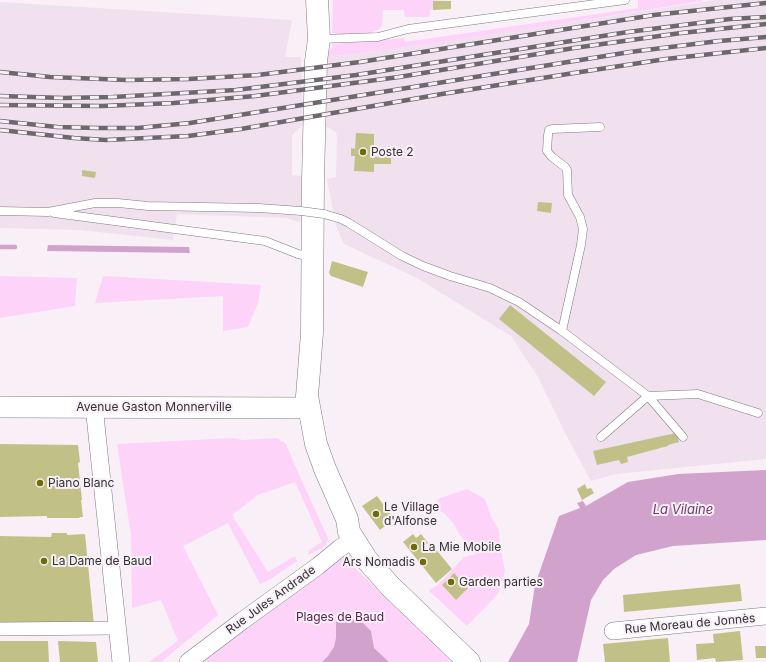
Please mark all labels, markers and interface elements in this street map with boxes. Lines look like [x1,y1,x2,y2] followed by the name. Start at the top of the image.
[371,145,414,159] place label: Poste 2
[358,147,368,157] marker: Poste 2
[76,400,232,414] street label: Avenue Gaston Monnerville
[48,476,114,490] place label: Piano Blanc
[35,478,45,488] marker: Piano Blanc
[384,500,439,528] place label: Le Village d'Alfonse
[653,502,713,518] water label: La Vilaine
[371,509,381,519] marker: Le Village d'Alfonse
[422,540,501,554] place label: La Mie Mobile
[409,542,419,552] marker: La Mie Mobile
[52,554,152,568] place label: La Dame de Baud
[342,555,415,569] place label: Ars Nomadis
[39,556,49,566] marker: La Dame de Baud
[418,557,428,567] marker: Ars Nomadis
[223,563,319,637] street label: Rue Jules Andrade
[459,575,543,589] place label: Garden parties
[446,577,456,587] marker: Garden parties
[296,610,384,624] park label: Plages de Baud
[624,611,756,637] street label: Rue Moreau de Jonnès

